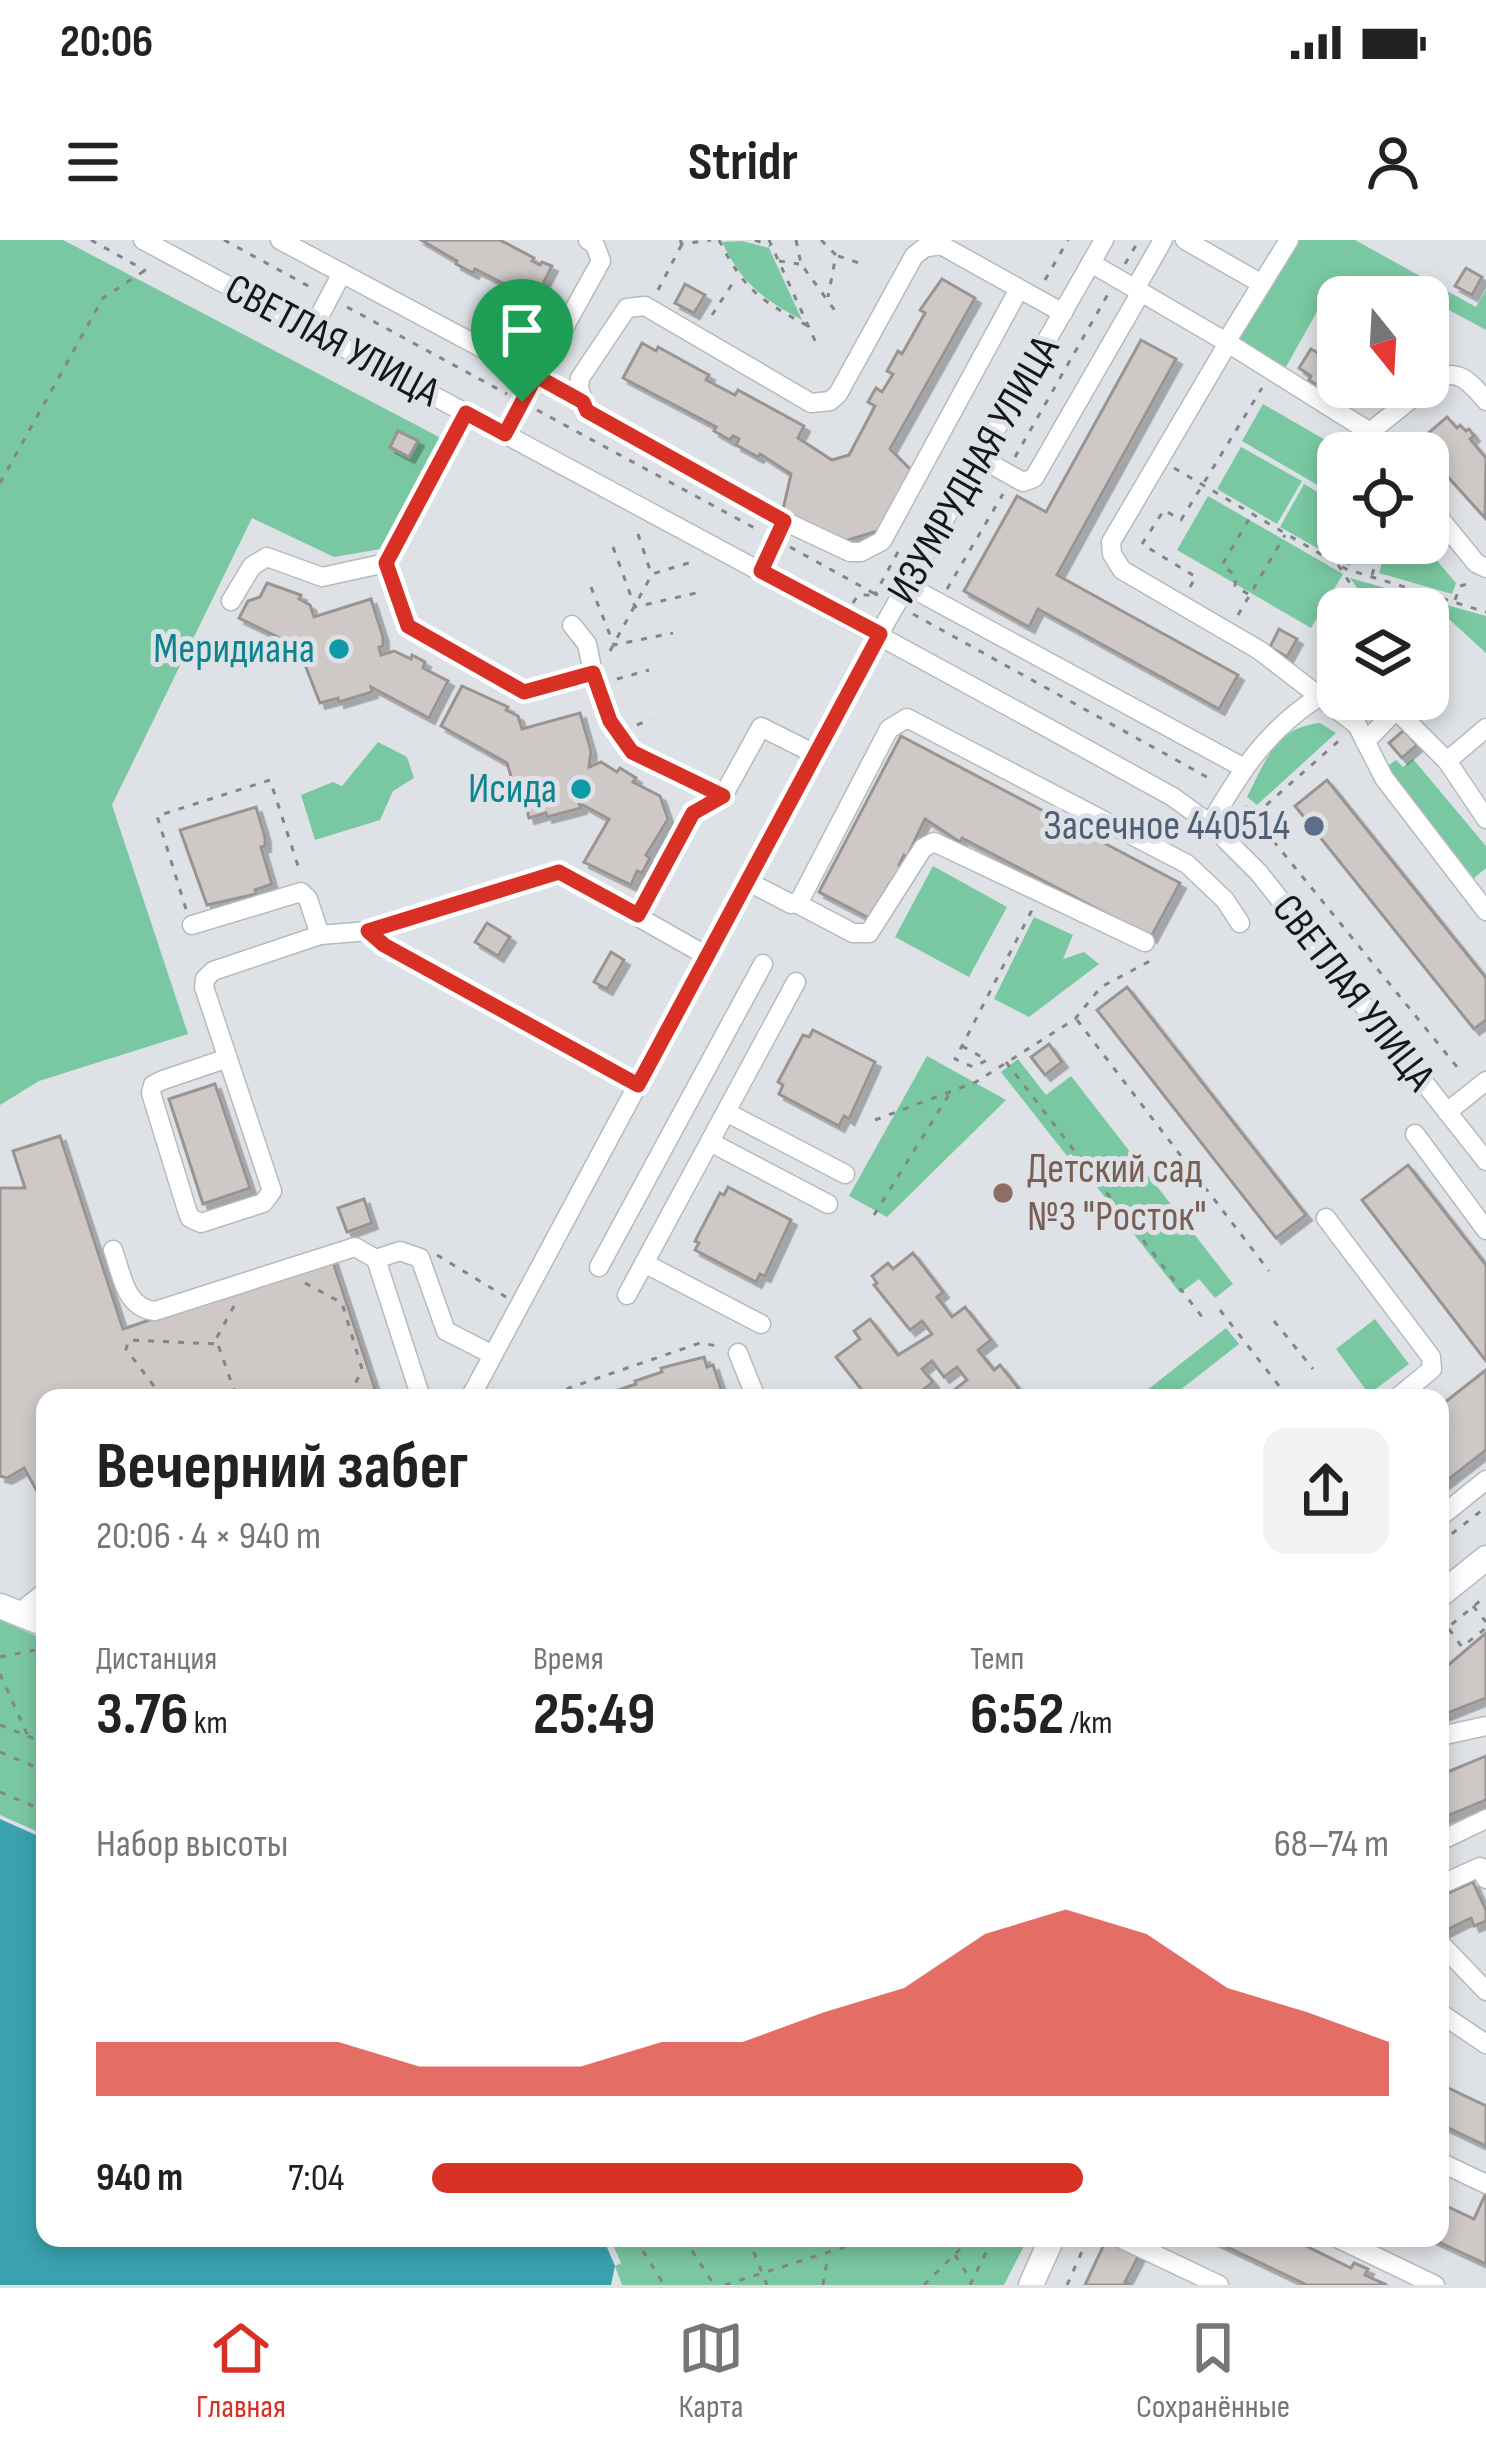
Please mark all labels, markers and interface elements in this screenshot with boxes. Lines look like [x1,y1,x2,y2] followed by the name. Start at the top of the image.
[60,15,153,70] text: 20:06
[60,129,126,195] icon: menu
[1360,129,1426,195] icon: person
[688,130,798,195] text: Stridr
[216,263,448,419] street label: СВЕТЛАЯ УЛИЦА
[1317,276,1449,408] north arrow
[1317,276,1449,720] map controls
[471,279,573,402] pin
[489,297,555,363] icon: arrive
[877,327,1072,613] street label: ИЗУМРУДНАЯ УЛИЦА
[1317,432,1449,564] button: locate
[1317,588,1449,720] button: layers
[153,624,315,675] place label: Меридиана
[326,636,352,662] marker: Меридиана
[468,764,557,815] place label: Исида
[568,776,594,802] marker: Исида
[1043,801,1290,852] place label: Засечное 440514
[1301,813,1327,839] marker: Засечное 440514
[1261,885,1446,1102] street label: СВЕТЛАЯ УЛИЦА
[1027,1144,1207,1243] place label: Детский сад №3 "Росток"
[990,1180,1016,1206] marker: Детский сад №3 "Росток"
[96,1428,468,1507] text: Вечерний забег
[1263,1428,1389,1554] button: share
[96,1513,321,1560] text: 20:06 · 4 × 940 m
[96,1639,217,1679] text: Дистанция
[533,1639,604,1679] text: Время
[970,1639,1024,1679] text: Темп
[96,1679,189,1751] text: 3.76
[533,1679,655,1751] text: 25:49
[970,1679,1064,1751] text: 6:52
[189,1703,228,1743] text: km
[1064,1703,1112,1743] text: /km
[96,1821,288,1868] text: Набор высоты
[1274,1821,1389,1868] text: 68–74 m
[96,2155,183,2202] text: 940 m
[288,2155,344,2202] text: 7:04
[196,2315,286,2427] tab: Главная
[678,2315,744,2427] tab: Карта
[1136,2315,1290,2427] tab: Сохранённые

